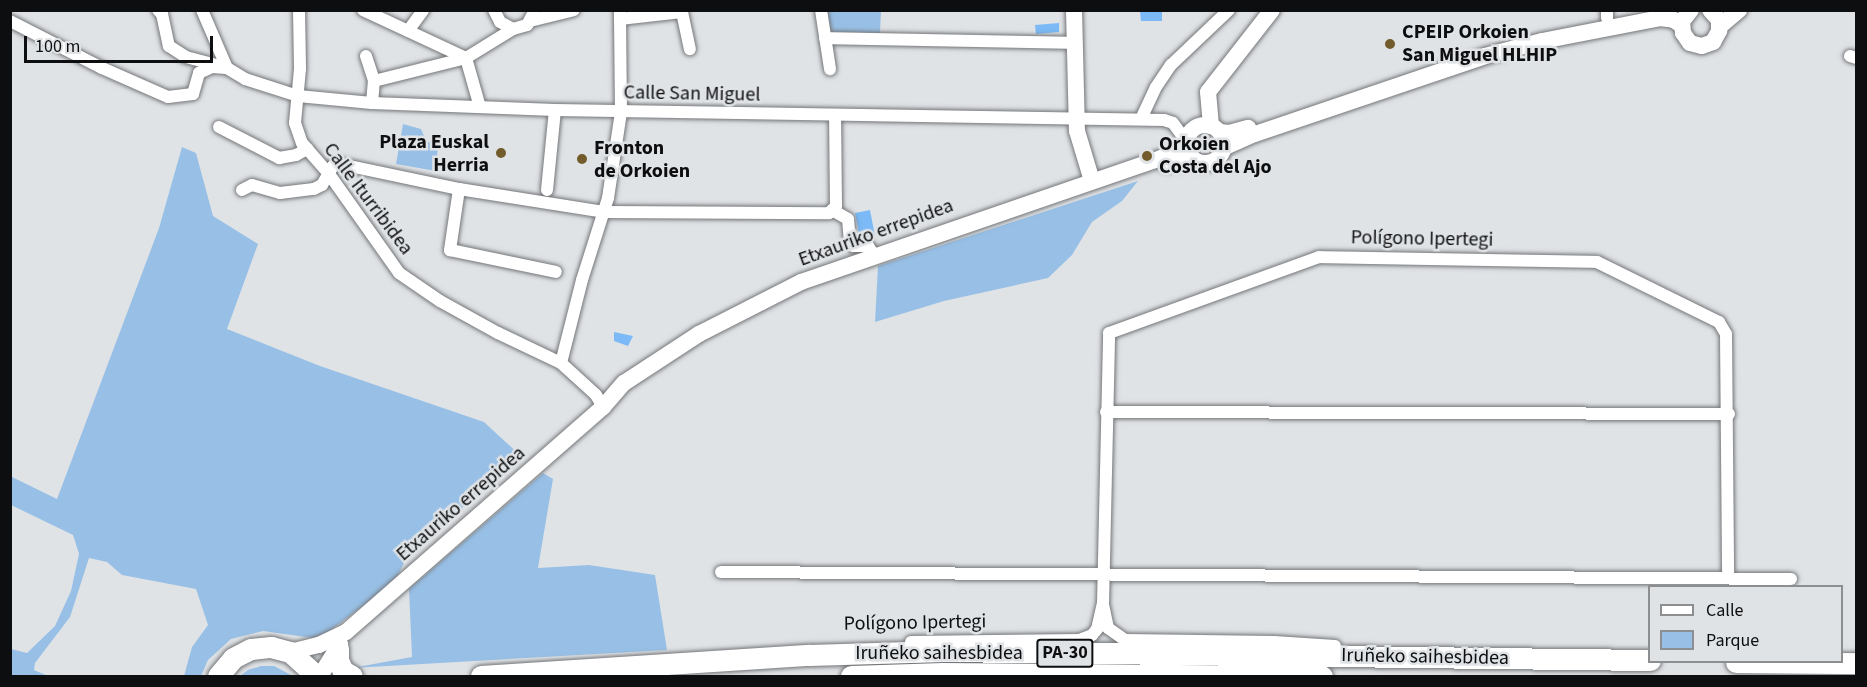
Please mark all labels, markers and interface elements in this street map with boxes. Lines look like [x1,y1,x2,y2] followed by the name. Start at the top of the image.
[1402,20,1557,67] place label: CPEIP Orkoien San Miguel HLHIP
[27,24,216,62] scale bar
[35,34,80,59] text: 100 m
[1383,37,1397,51] marker: CPEIP Orkoien San Miguel HLHIP
[623,81,761,107] street label: Calle San Miguel
[379,130,489,177] place label: Plaza Euskal Herria
[1159,132,1272,179] place label: Orkoien Costa del Ajo
[594,136,690,183] place label: Fronton de Orkoien
[318,138,418,260] street label: Calle Iturribidea
[494,146,508,160] marker: Plaza Euskal Herria
[1140,149,1154,163] marker: Orkoien Costa del Ajo
[575,152,589,166] marker: Fronton de Orkoien
[795,194,957,272] street label: Etxauriko errepidea
[1351,226,1493,252] street label: Polígono Ipertegi
[392,442,530,566] street label: Etxauriko errepidea
[1648,585,1843,663] legend
[1706,598,1743,623] text: Calle
[844,610,986,636] street label: Polígono Ipertegi
[1706,628,1759,653] text: Parque
[1035,638,1095,668] road number: PA-30
[855,641,1023,665] street label: Iruñeko saihesbidea
[1341,644,1509,670] street label: Iruñeko saihesbidea

